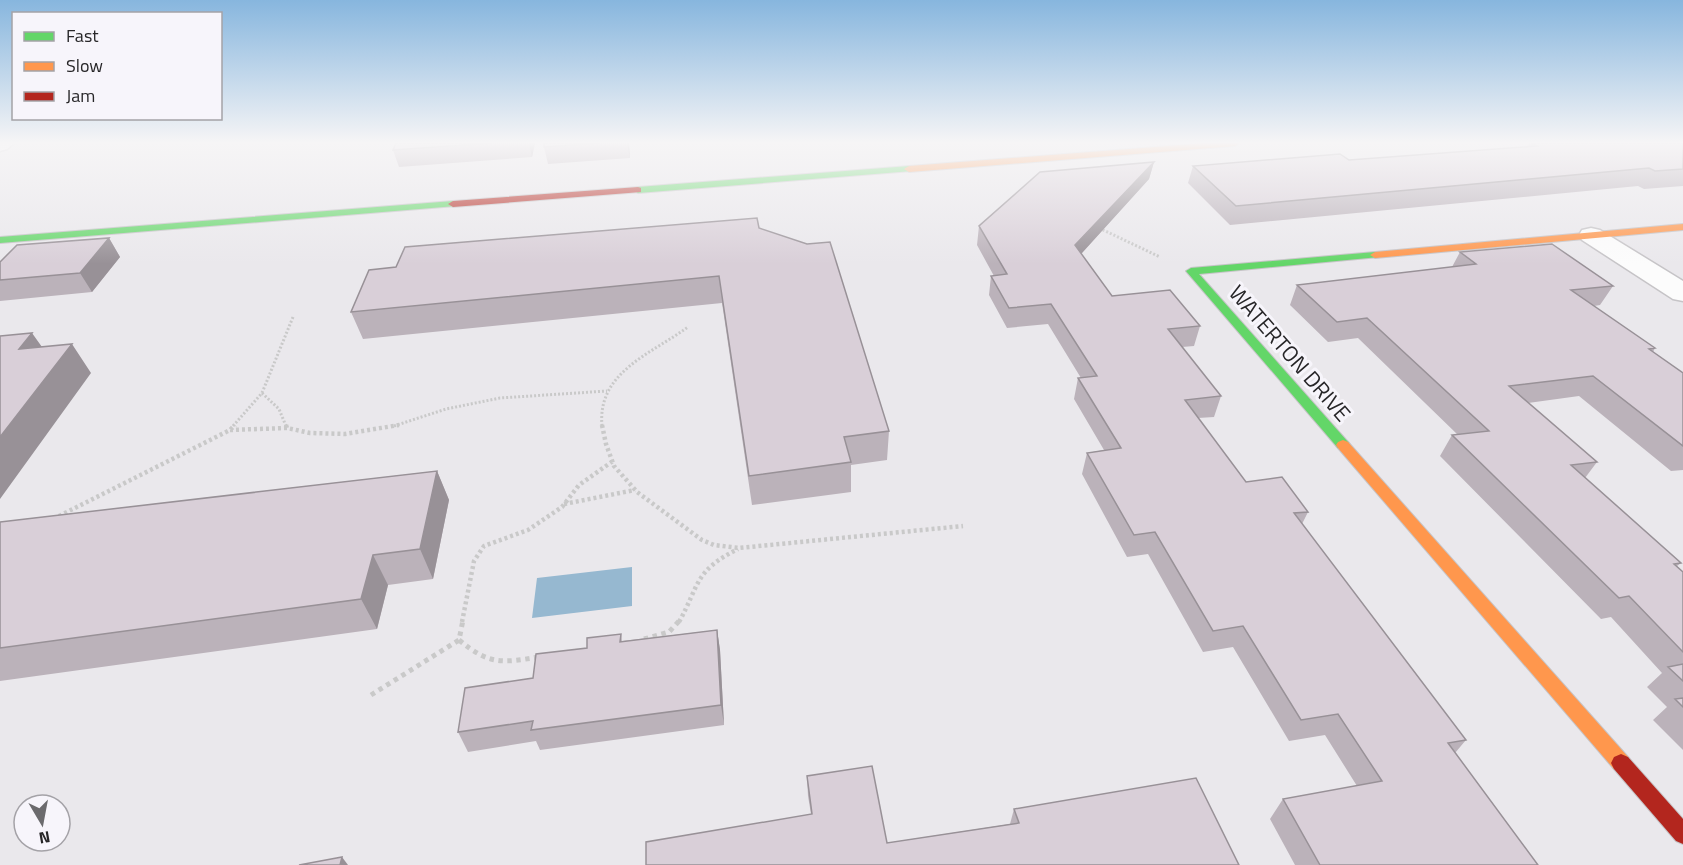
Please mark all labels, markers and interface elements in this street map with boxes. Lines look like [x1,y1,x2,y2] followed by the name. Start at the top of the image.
[12,12,222,120] legend
[66,22,99,49] text: Fast
[66,52,103,79] text: Slow
[66,82,95,109] text: Jam
[1221,277,1359,429] street label: WATERTON DRIVE
[12,793,72,853] north arrow
[37,825,52,851] text: N

